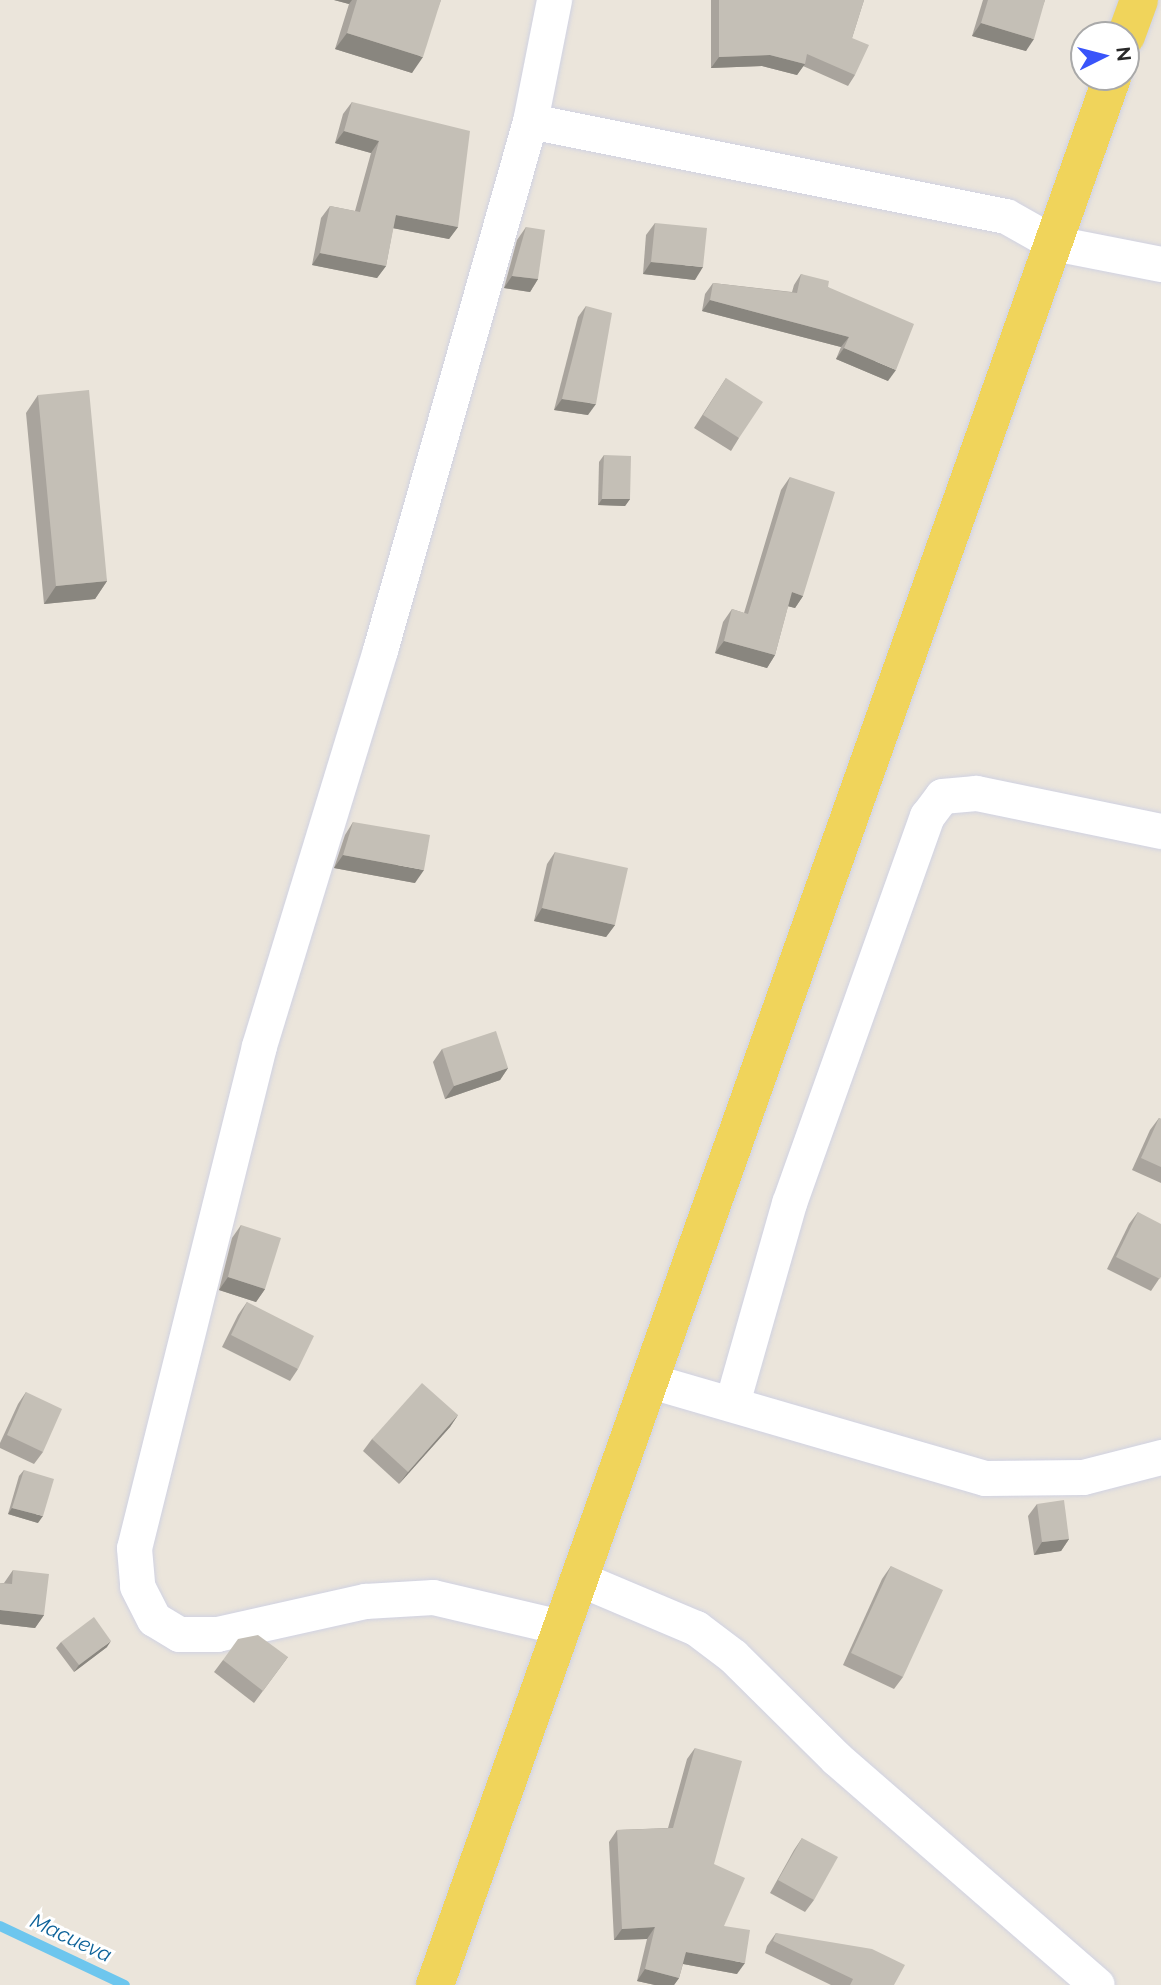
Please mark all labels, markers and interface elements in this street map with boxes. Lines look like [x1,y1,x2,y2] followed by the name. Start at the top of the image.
[1070,21,1140,91] north arrow
[1112,46,1136,62] text: N
[26,1908,116,1968] water label: Macueva

